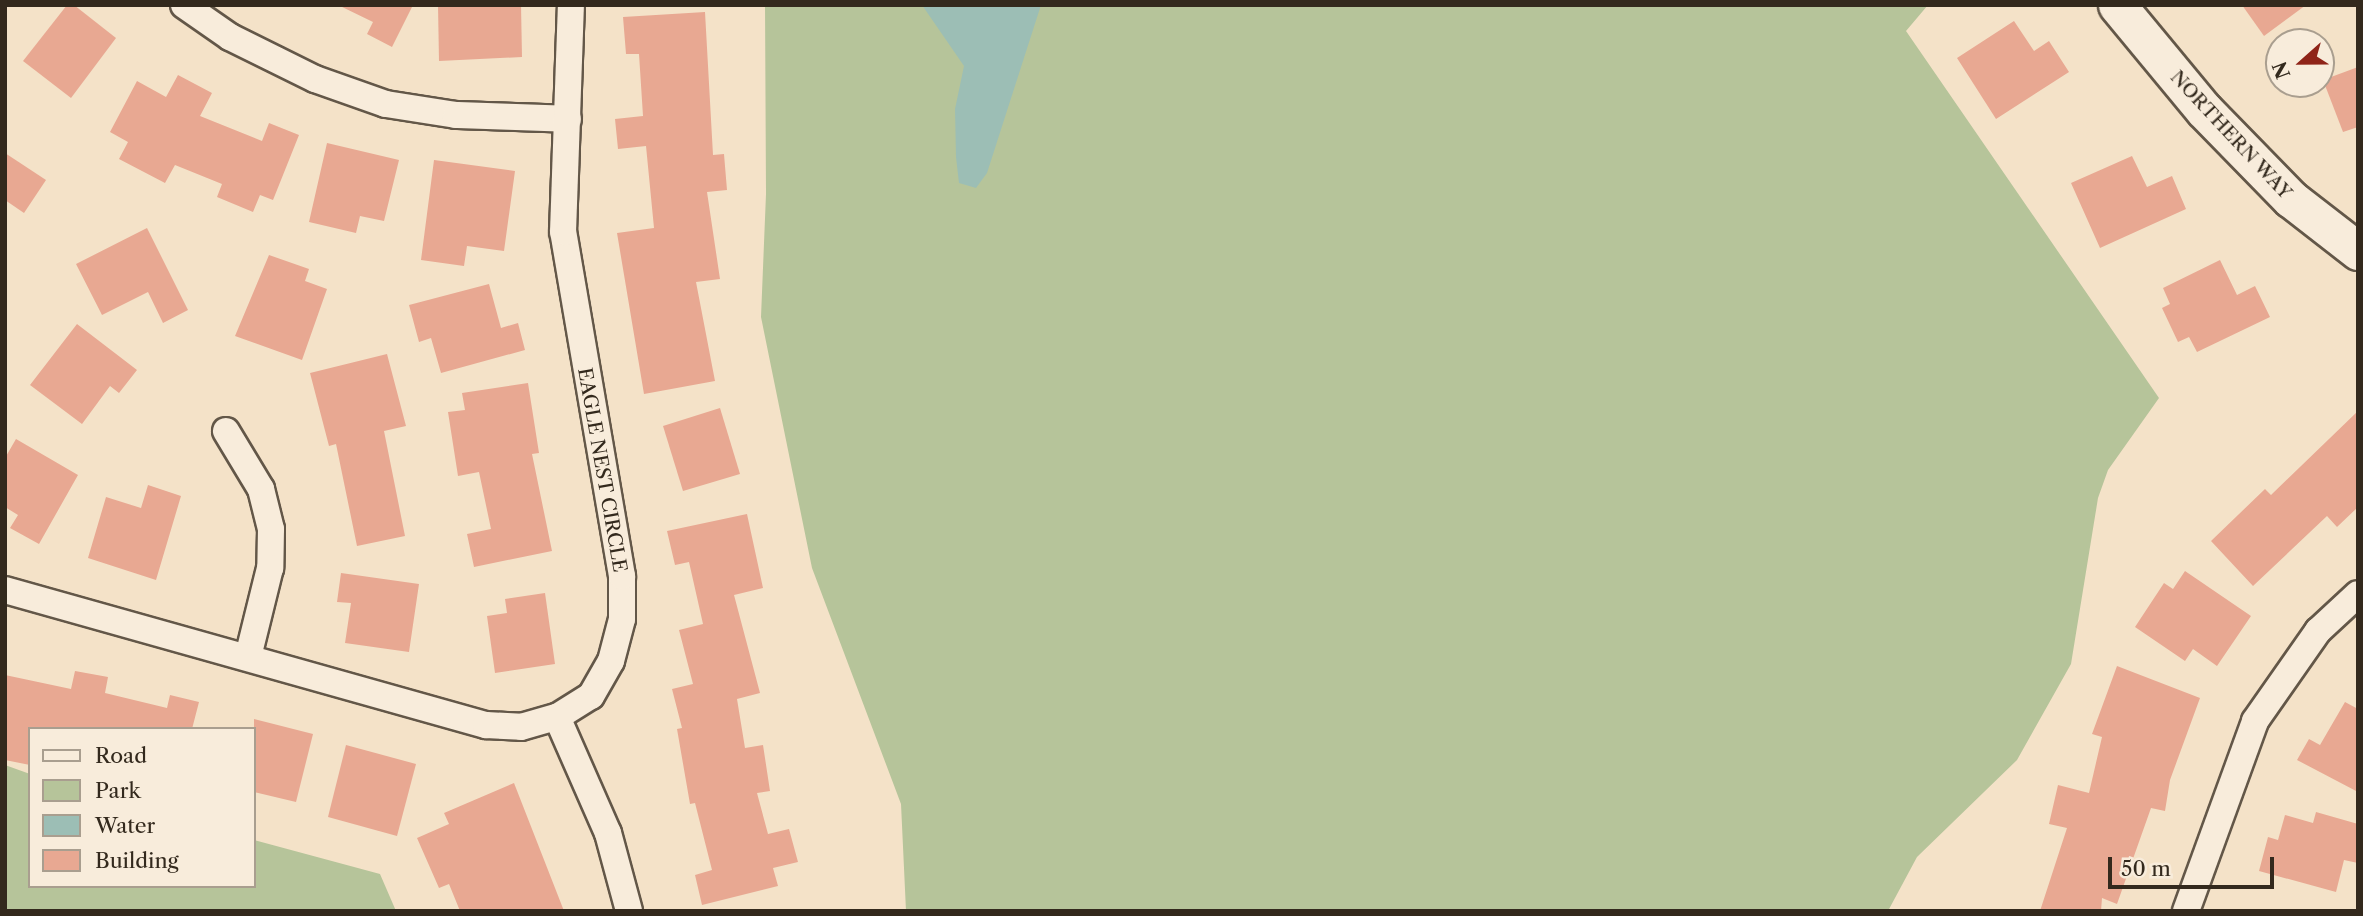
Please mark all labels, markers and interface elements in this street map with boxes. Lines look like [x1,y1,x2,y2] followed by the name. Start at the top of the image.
[2265,28,2335,98] north arrow
[2165,66,2297,204] street label: NORTHERN WAY
[573,366,631,574] street label: EAGLE NEST CIRCLE
[28,727,256,888] legend
[95,743,147,768] text: Road
[95,778,141,803] text: Park
[95,813,155,838] text: Water
[2111,842,2277,886] scale bar
[95,848,179,873] text: Building
[2121,856,2171,881] text: 50 m

